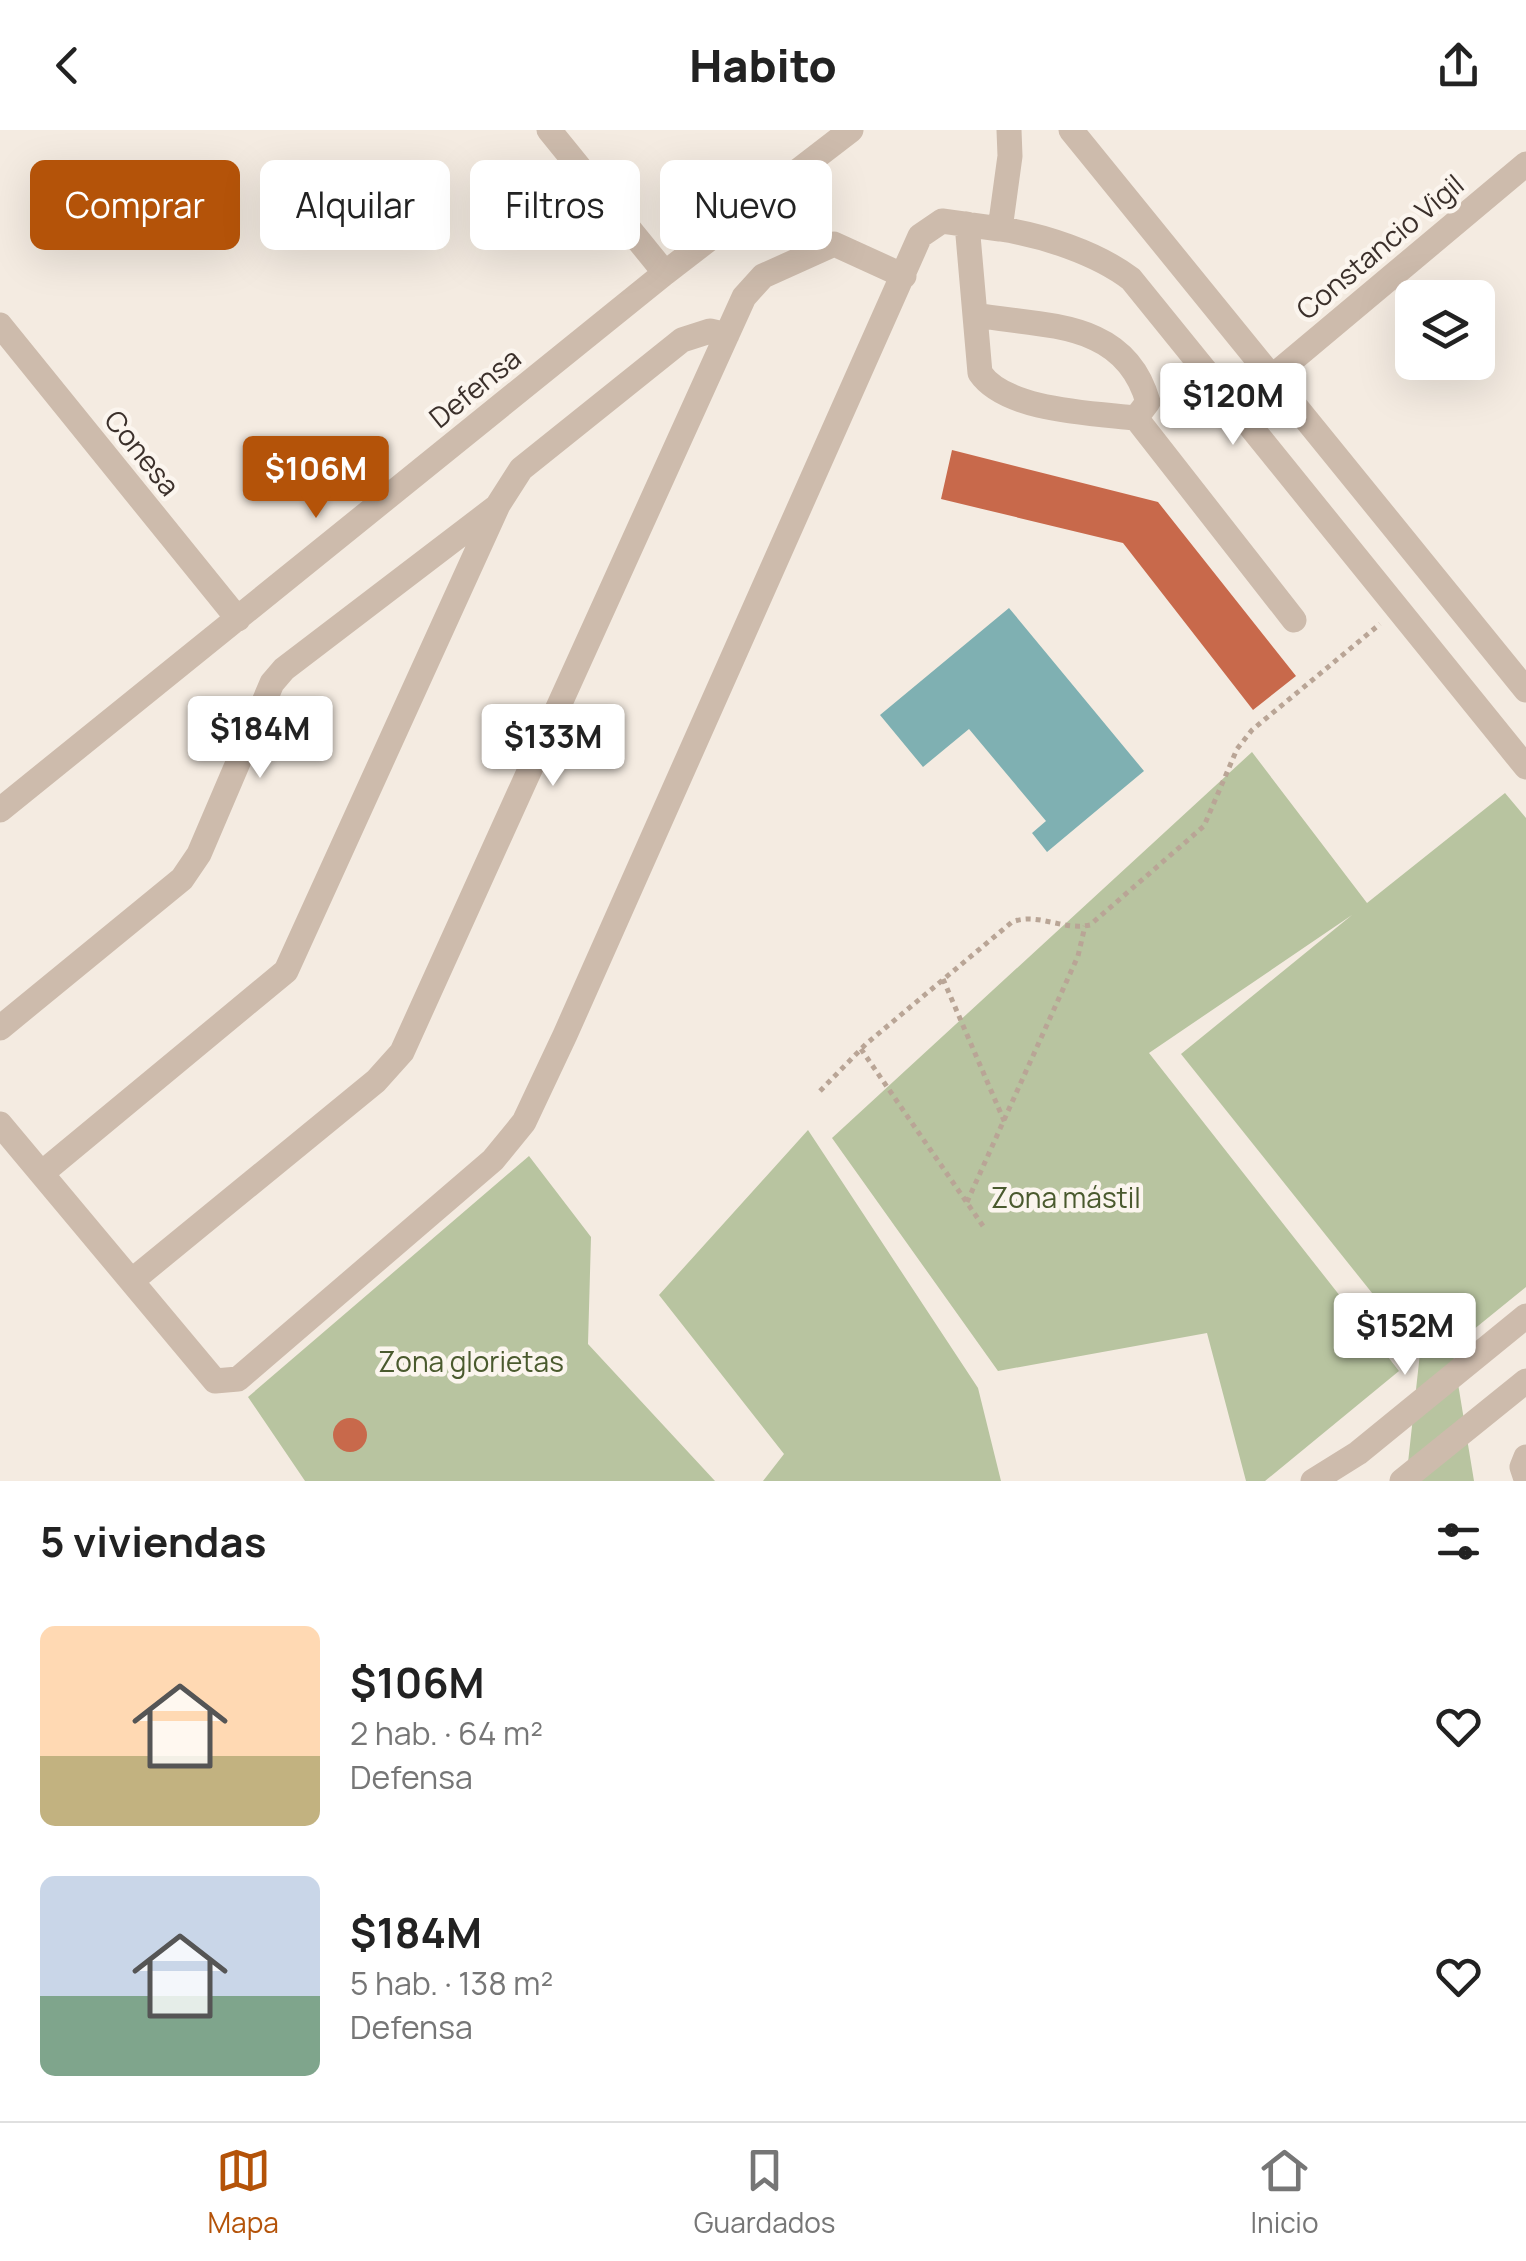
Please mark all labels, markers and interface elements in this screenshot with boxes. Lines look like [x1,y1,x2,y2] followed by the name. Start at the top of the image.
[689,34,837,96] text: Habito
[40,38,95,93] icon: back
[1431,38,1486,93] icon: share
[30,160,240,250] chip: Comprar
[260,160,450,250] chip: Alquilar
[470,160,640,250] chip: Filtros
[660,160,832,250] chip: Nuevo
[1288,165,1471,327] street label: Constancio Vigil
[1395,280,1495,380] map controls
[1395,280,1495,380] button: layers
[421,339,528,436] street label: Defensa
[1163,363,1303,448] pin: $120M
[1182,373,1284,417] text: $120M
[97,402,189,503] street label: Conesa
[246,436,386,521] pin: $106M
[265,446,367,490] text: $106M
[190,696,330,781] pin: $184M
[483,704,623,789] pin: $133M
[210,706,310,750] text: $184M
[504,714,602,758] text: $133M
[991,1178,1141,1216] park label: Zona mástil
[1335,1293,1475,1378] pin: $152M
[1356,1303,1454,1347] text: $152M
[378,1342,564,1380] park label: Zona glorietas
[40,1512,266,1570] text: 5 viviendas
[1431,1514,1486,1569] icon: filters
[350,1653,484,1711] text: $106M
[120,1666,240,1786] icon: home
[1431,1699,1486,1754] icon: heart
[350,1711,543,1755] text: 2 hab. · 64 m²
[350,1755,473,1799] text: Defensa
[350,1903,482,1961] text: $184M
[120,1916,240,2036] icon: home
[1431,1949,1486,2004] icon: heart
[350,1961,553,2005] text: 5 hab. · 138 m²
[350,2005,473,2049] text: Defensa
[208,2143,279,2241] tab: Mapa
[694,2143,835,2241] tab: Guardados
[1251,2143,1318,2241] tab: Inicio

